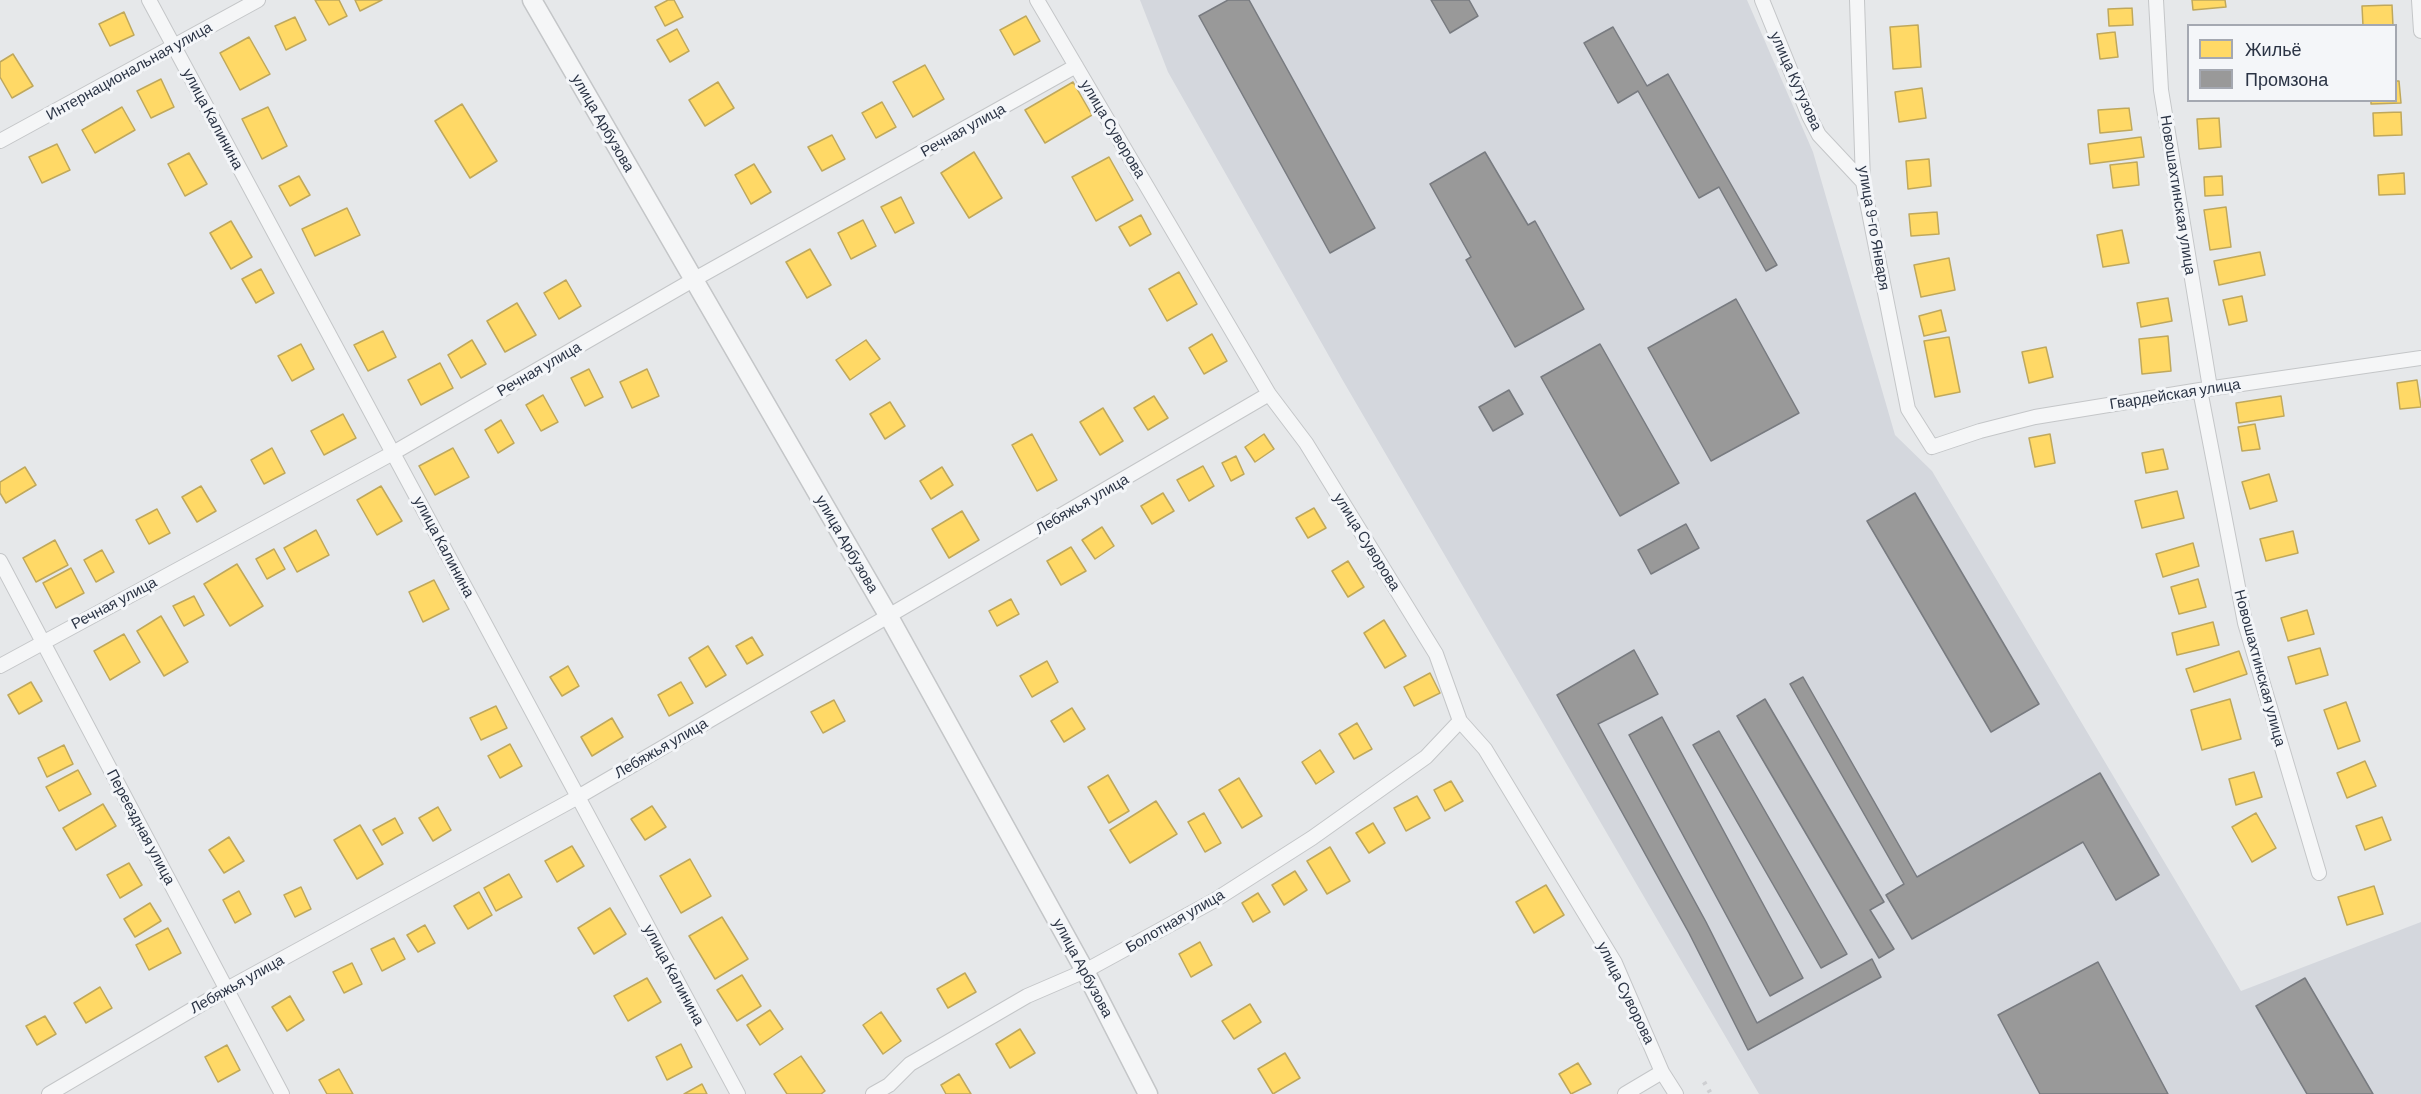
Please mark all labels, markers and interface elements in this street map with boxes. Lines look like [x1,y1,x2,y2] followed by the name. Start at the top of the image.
[43,18,215,124] street label: Интернациональная улица
[2187,24,2397,102] legend
[1766,29,1826,133] street label: улица Кутузова
[2245,38,2302,60] text: Жильё
[179,65,247,173] street label: улица Калинина
[2245,68,2328,90] text: Промзона
[568,71,638,175] street label: улица Арбузова
[1077,77,1149,181] street label: улица Суворова
[918,99,1008,161] street label: Речная улица
[2156,114,2200,276] street label: Новошахтинская улица
[1854,164,1894,292] street label: улица 9-го Января
[494,338,584,400] street label: Речная улица
[2108,375,2242,413] street label: Гвардейская улица
[1032,470,1132,538] street label: Лебяжья улица
[1330,490,1404,594] street label: улица Суворова
[812,492,882,596] street label: улица Арбузова
[410,493,478,601] street label: улица Калинина
[68,573,160,633] street label: Речная улица
[2230,588,2290,748] street label: Новошахтинская улица
[611,714,711,782] street label: Лебяжья улица
[103,766,179,888] street label: Переездная улица
[1123,886,1227,956] street label: Болотная улица
[1049,915,1117,1021] street label: улица Арбузова
[640,921,708,1029] street label: улица Калинина
[1593,939,1659,1047] street label: улица Суворова
[187,951,287,1017] street label: Лебяжья улица

